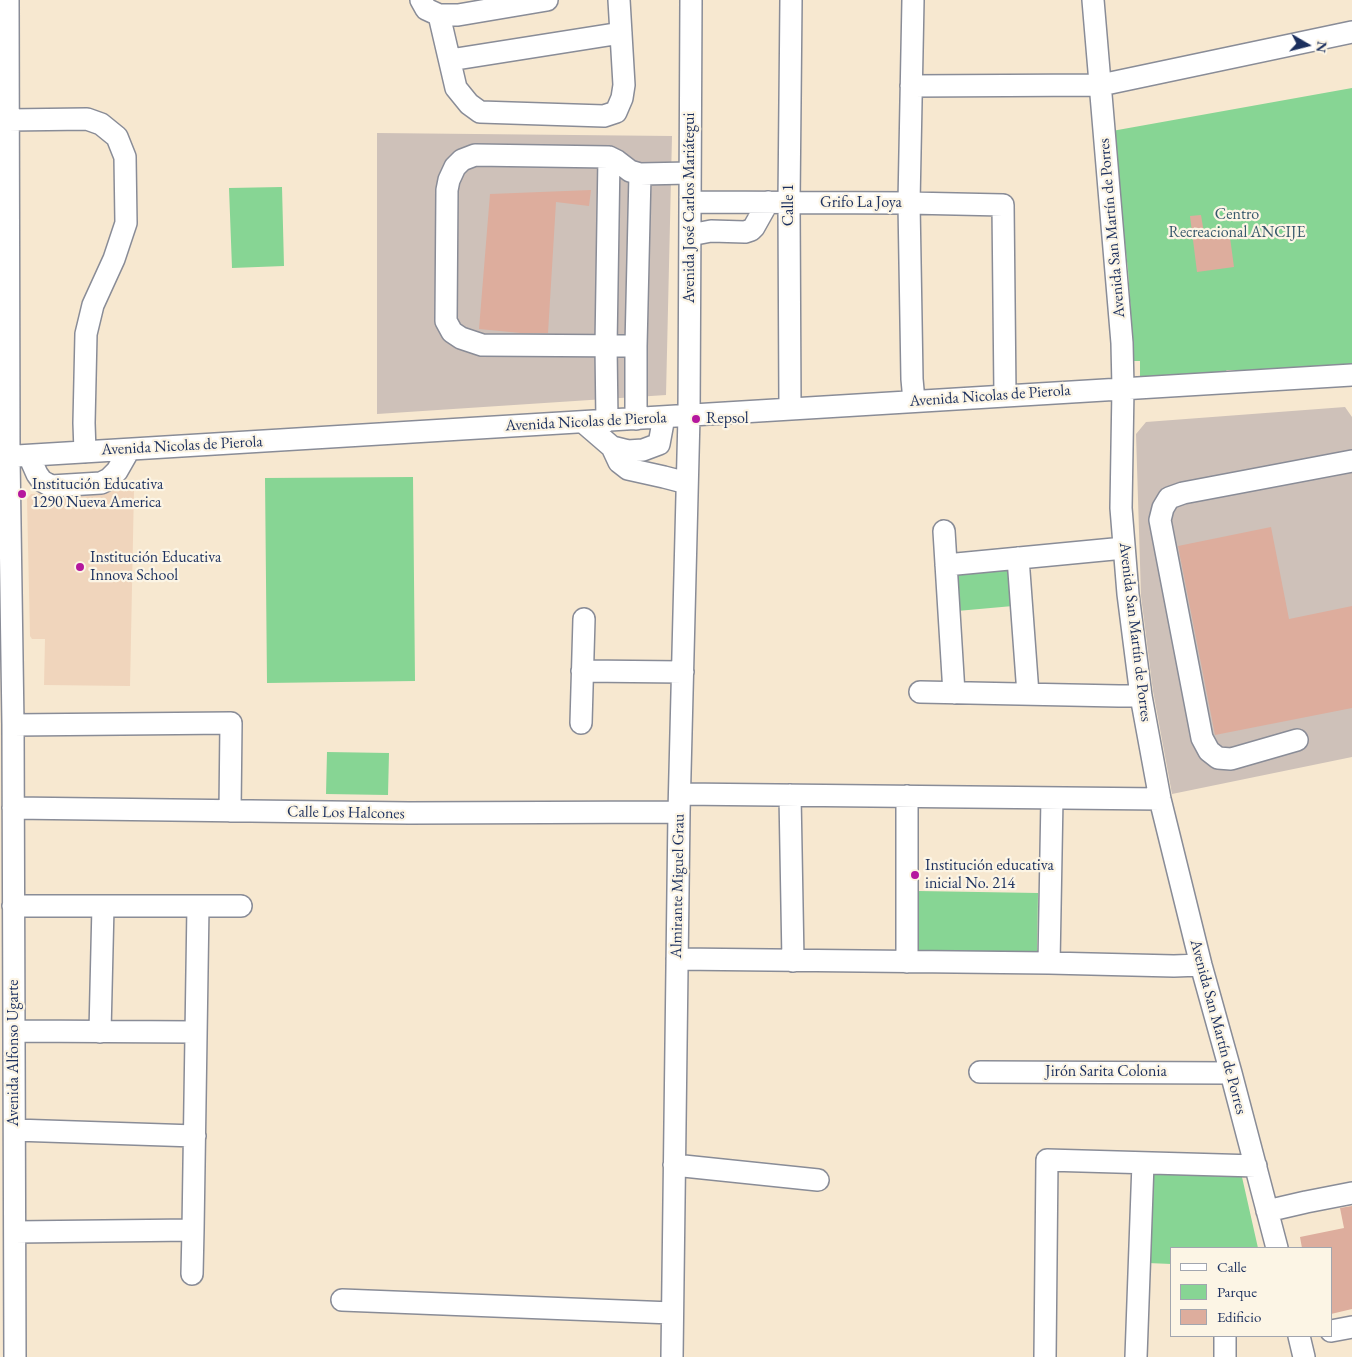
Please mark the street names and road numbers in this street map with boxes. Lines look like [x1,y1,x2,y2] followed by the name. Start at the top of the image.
[680,113,700,303] street label: Avenida José Carlos Mariátegui
[1095,137,1129,319] street label: Avenida San Martín de Porres
[779,184,799,226] street label: Calle 1
[820,193,902,213] street label: Grifo La Joya
[909,381,1071,411] street label: Avenida Nicolas de Pierola
[505,408,667,436] street label: Avenida Nicolas de Pierola
[101,432,263,460] street label: Avenida Nicolas de Pierola
[1114,541,1156,723] street label: Avenida San Martín de Porres
[287,802,405,824] street label: Calle Los Halcones
[667,813,689,959] street label: Almirante Miguel Grau
[1185,937,1251,1117] street label: Avenida San Martín de Porres
[4,980,24,1126] street label: Avenida Alfonso Ugarte
[1045,1062,1167,1082] street label: Jirón Sarita Colonia

